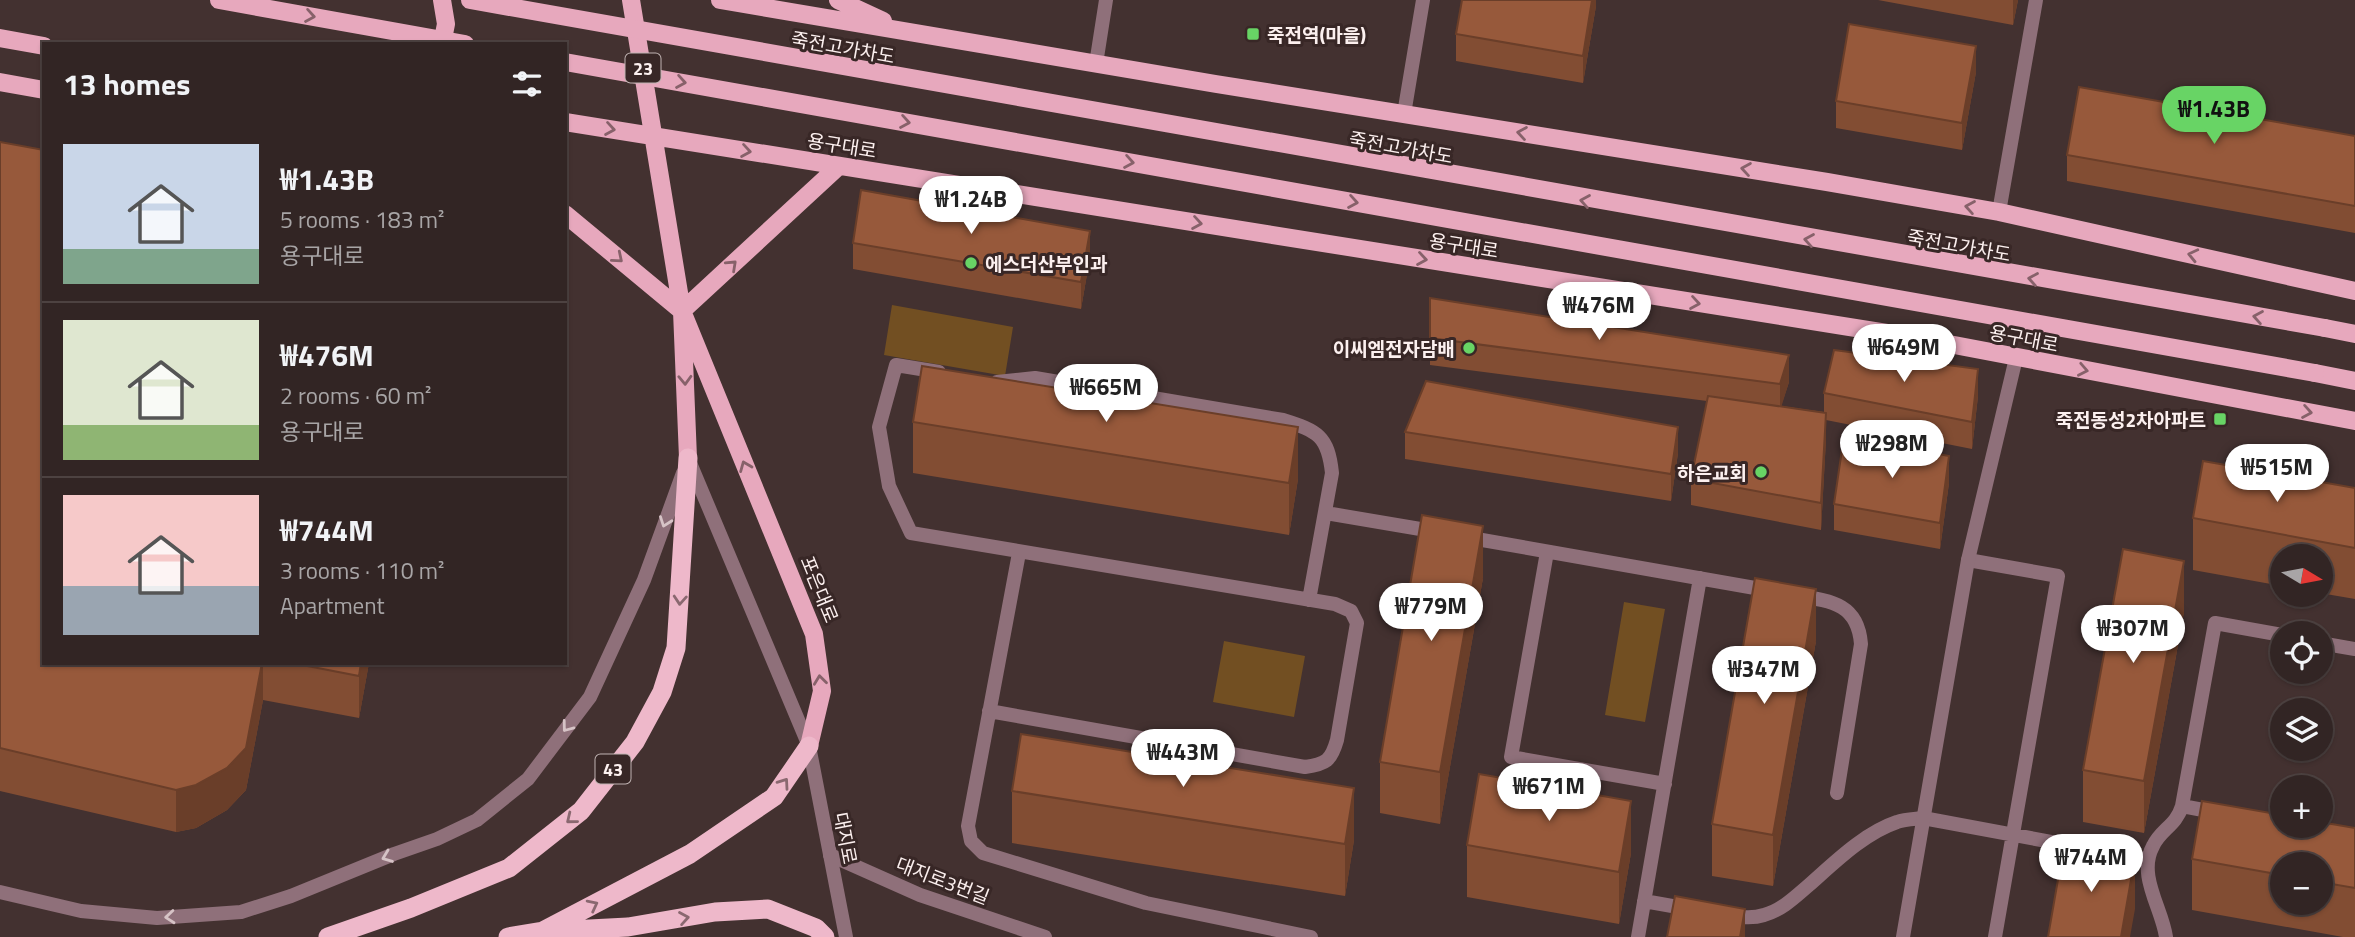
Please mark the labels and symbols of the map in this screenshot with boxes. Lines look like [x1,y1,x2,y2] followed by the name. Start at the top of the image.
[304,8,316,23] one-way arrow
[1267,20,1366,49] place label: 죽전역(마을)
[789,24,897,70] street label: 죽전고가차도
[1245,26,1261,42] marker: 죽전역(마을)
[626,54,660,82] road number: 23
[675,74,687,89] one-way arrow
[2157,86,2271,146] pin: ₩1.43B
[899,114,911,129] one-way arrow
[604,121,616,136] one-way arrow
[1347,124,1455,170] street label: 죽전고가차도
[805,125,879,165] street label: 용구대로
[1516,126,1527,141] one-way arrow
[740,143,752,158] one-way arrow
[1123,154,1135,169] one-way arrow
[1740,162,1752,177] one-way arrow
[914,176,1028,236] pin: ₩1.24B
[1347,193,1359,208] one-way arrow
[1579,194,1591,209] one-way arrow
[1964,200,1976,215] one-way arrow
[1191,215,1203,230] one-way arrow
[1905,222,2013,268] street label: 죽전고가차도
[1427,225,1501,265] street label: 용구대로
[1803,233,1815,248] one-way arrow
[985,249,1108,278] place label: 에스더산부인과
[2187,249,2199,264] one-way arrow
[609,250,622,262] one-way arrow
[1416,251,1427,266] one-way arrow
[963,255,979,271] marker: 에스더산부인과
[724,261,737,273] one-way arrow
[2027,272,2039,287] one-way arrow
[1550,282,1648,342] pin: ₩476M
[1689,295,1700,310] one-way arrow
[2252,310,2263,325] one-way arrow
[1987,317,2061,359] street label: 용구대로
[1855,324,1953,384] pin: ₩649M
[1333,334,1455,363] place label: 이씨엠전자담배
[1461,340,1477,356] marker: 이씨엠전자담배
[2077,362,2089,377] one-way arrow
[1057,364,1155,424] pin: ₩665M
[677,374,692,385] one-way arrow
[2301,404,2313,419] one-way arrow
[2056,405,2206,434] place label: 죽전동성2차아파트
[2212,411,2228,427] marker: 죽전동성2차아파트
[1843,420,1941,480] pin: ₩298M
[2228,444,2326,504] pin: ₩515M
[1677,458,1747,487] place label: 하은교회
[740,461,754,473] one-way arrow
[1753,464,1769,480] marker: 하은교회
[659,516,673,528] one-way arrow
[2270,544,2333,607] north arrow
[793,551,847,627] street label: 포은대로
[1382,584,1480,643] pin: ₩779M
[673,595,688,606] one-way arrow
[2084,606,2182,665] pin: ₩307M
[1715,646,1813,706] pin: ₩347M
[813,674,828,685] one-way arrow
[563,719,576,732] one-way arrow
[1134,730,1232,789] pin: ₩443M
[596,754,630,784] road number: 43
[1500,764,1598,823] pin: ₩671M
[775,778,788,791] one-way arrow
[827,809,865,867] street label: 대지로
[566,811,579,824] one-way arrow
[2042,834,2140,894] pin: ₩744M
[382,848,394,862] one-way arrow
[892,849,994,911] street label: 대지로3번길
[586,899,599,913] one-way arrow
[165,909,176,924] one-way arrow
[678,911,690,926] one-way arrow

